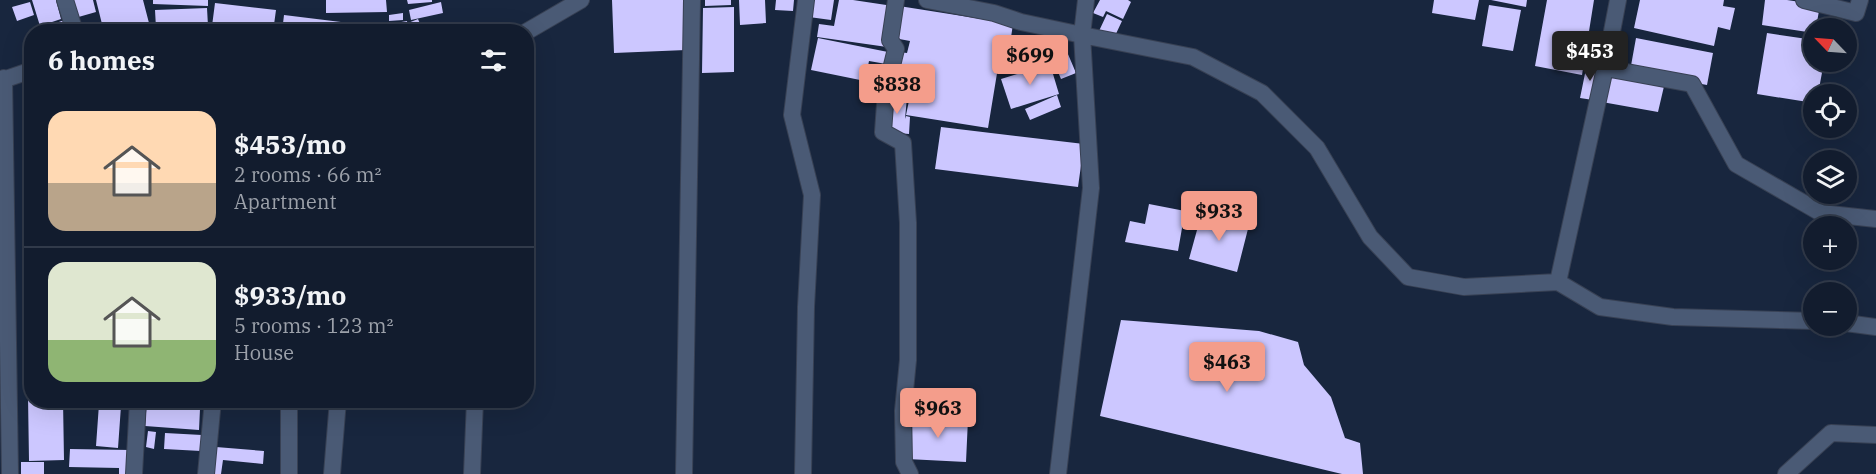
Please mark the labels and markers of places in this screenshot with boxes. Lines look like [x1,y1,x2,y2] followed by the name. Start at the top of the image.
[1554,31,1626,82] pin: $453
[994,35,1066,86] pin: $699
[861,64,933,115] pin: $838
[1183,191,1255,242] pin: $933
[1191,342,1263,393] pin: $463
[902,388,974,439] pin: $963

